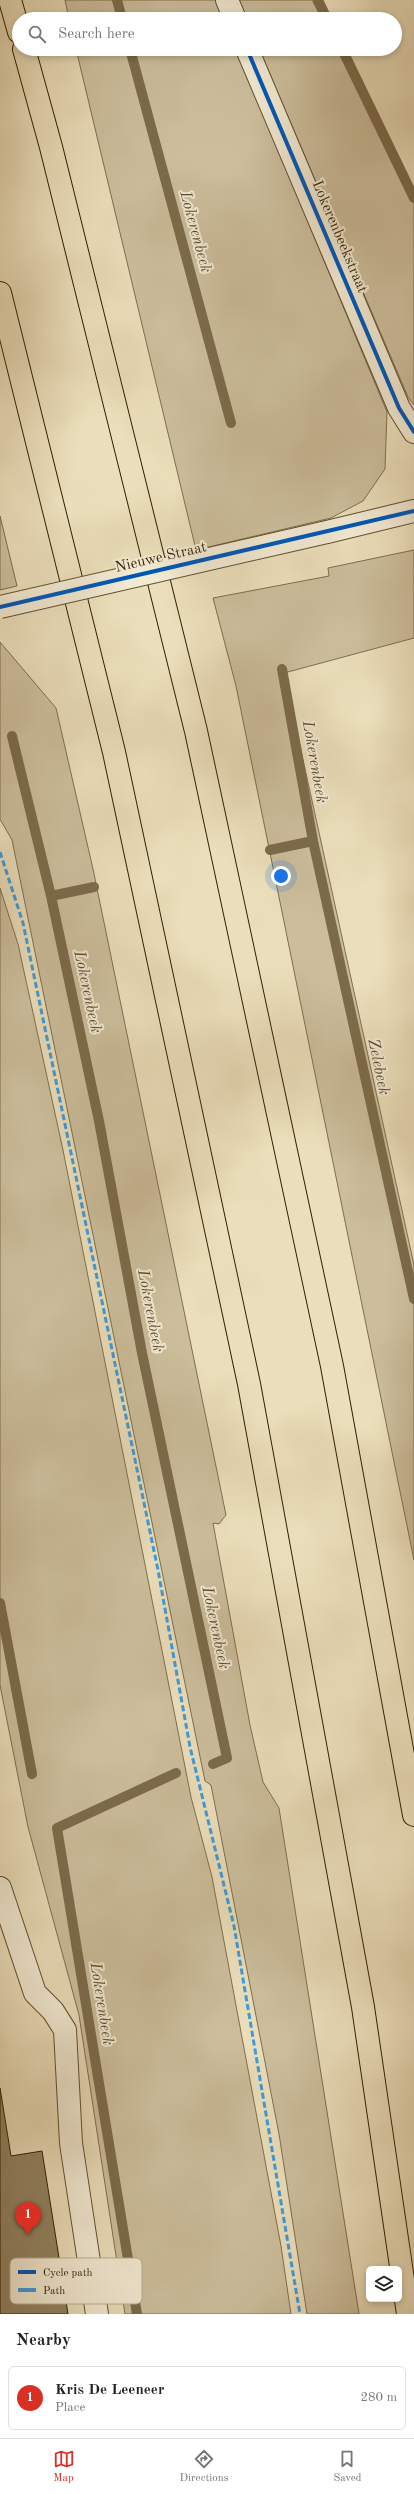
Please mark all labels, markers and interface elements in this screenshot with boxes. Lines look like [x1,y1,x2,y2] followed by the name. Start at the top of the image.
[12,12,402,56] search box
[26,23,48,45] icon: search
[58,27,135,42] text: Search here
[309,179,369,295] street label: Lokerenbeekstraat
[176,188,214,275] water label: Lokerenbeek
[114,540,208,576] street label: Nieuwe Straat
[299,718,329,805] water label: Lokerenbeek
[271,866,291,886] your location
[70,948,104,1035] water label: Lokerenbeek
[364,1037,392,1097] water label: Zelebeek
[134,1267,166,1354] water label: Lokerenbeek
[198,1584,232,1671] water label: Lokerenbeek
[86,1960,115,2047] water label: Lokerenbeek
[15,2202,41,2235] pin: 1
[10,2258,142,2304] legend
[366,2266,402,2302] map controls
[366,2266,402,2302] button: layers
[43,2268,93,2279] text: Cycle path
[43,2286,65,2297] text: Path
[16,2332,71,2349] text: Nearby
[55,2383,164,2398] text: Kris De Leeneer
[26,2391,34,2404] text: 1
[360,2391,397,2404] text: 280 m
[55,2401,85,2414] text: Place
[53,2448,75,2486] tab: Map
[180,2448,228,2486] tab: Directions
[333,2448,361,2486] tab: Saved

